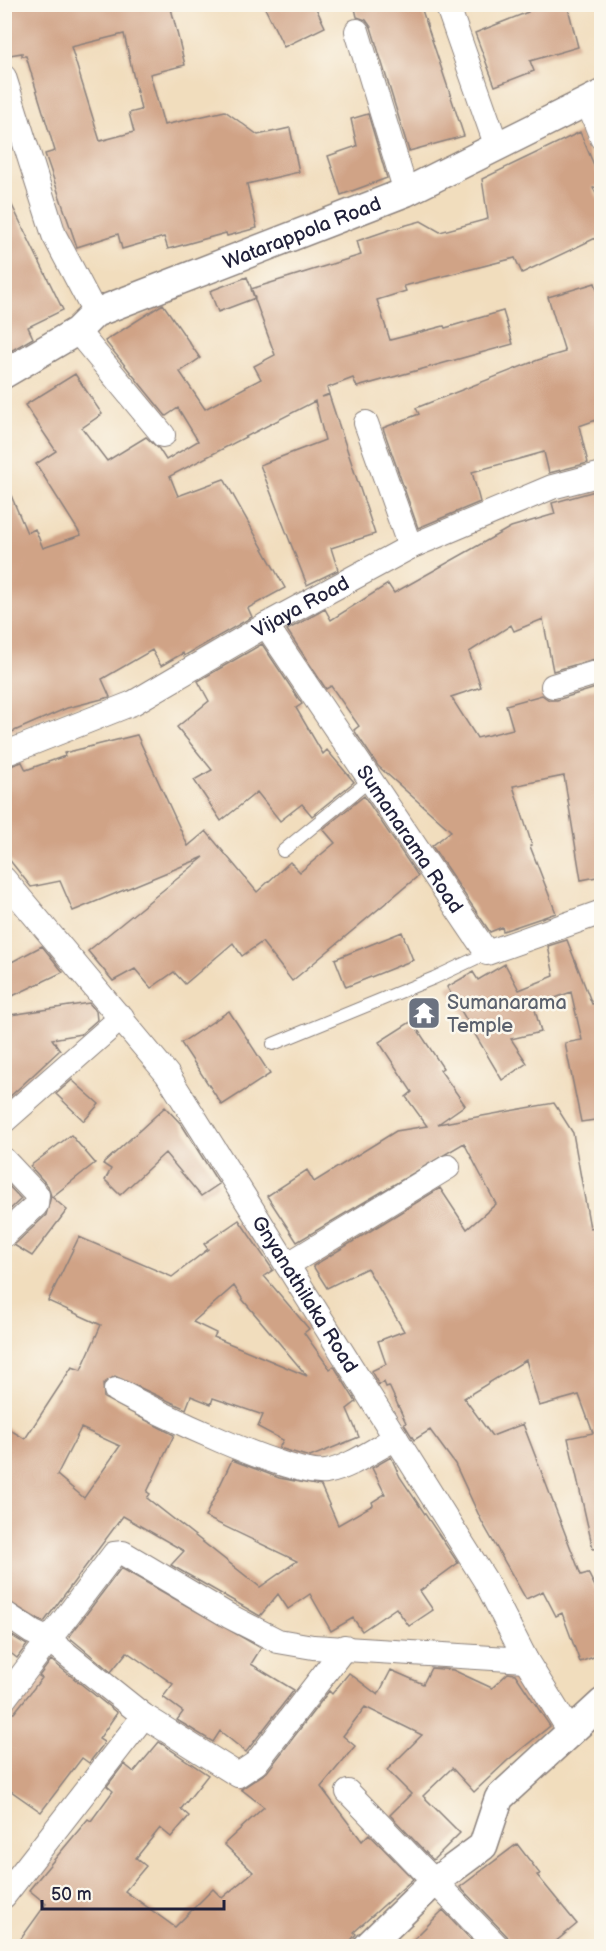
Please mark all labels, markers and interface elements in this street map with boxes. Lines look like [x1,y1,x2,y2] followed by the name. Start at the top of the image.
[220,192,385,275] street label: Watarappola Road
[248,571,354,643] street label: Vijaya Road
[351,761,468,918] street label: Sumanarama Road
[447,991,567,1038] place label: Sumanarama Temple
[406,995,442,1031] temple icon: Sumanarama Temple
[246,1212,363,1377] street label: Gnyanathilaka Road
[42,1873,224,1911] scale bar
[51,1884,92,1905] text: 50 m

